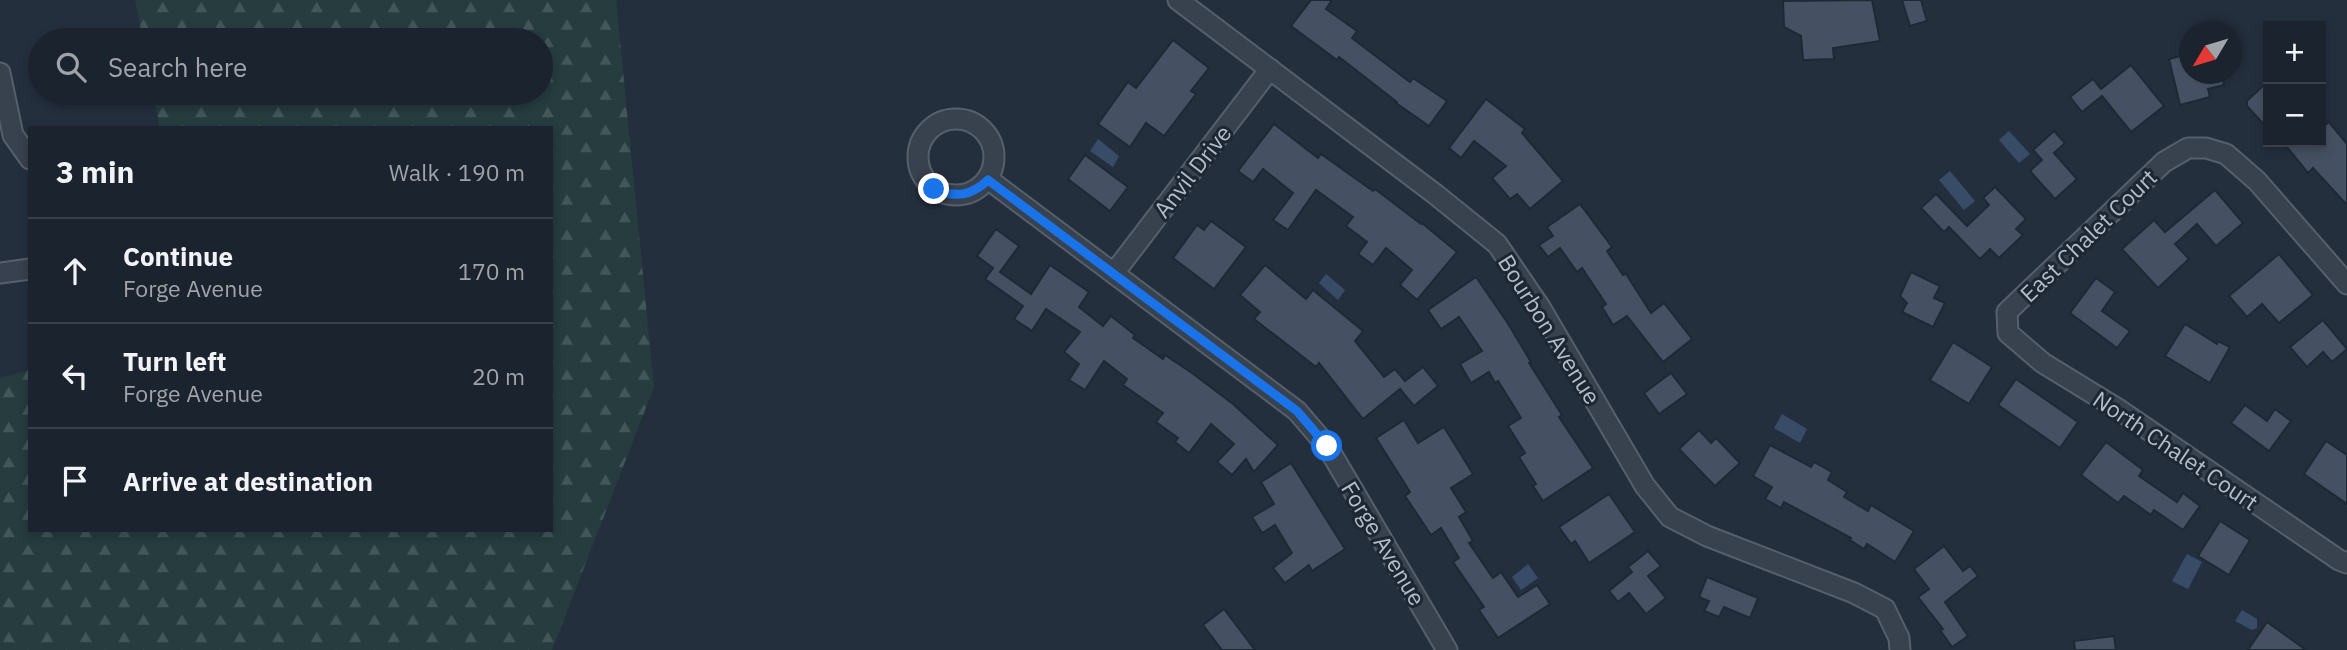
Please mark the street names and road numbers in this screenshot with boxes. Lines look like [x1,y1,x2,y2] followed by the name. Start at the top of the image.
[1146,119,1238,223] street label: Anvil Drive
[2013,162,2163,308] street label: East Chalet Court
[1492,249,1608,409] street label: Bourbon Avenue
[2088,384,2264,516] street label: North Chalet Court
[1335,475,1433,611] street label: Forge Avenue

